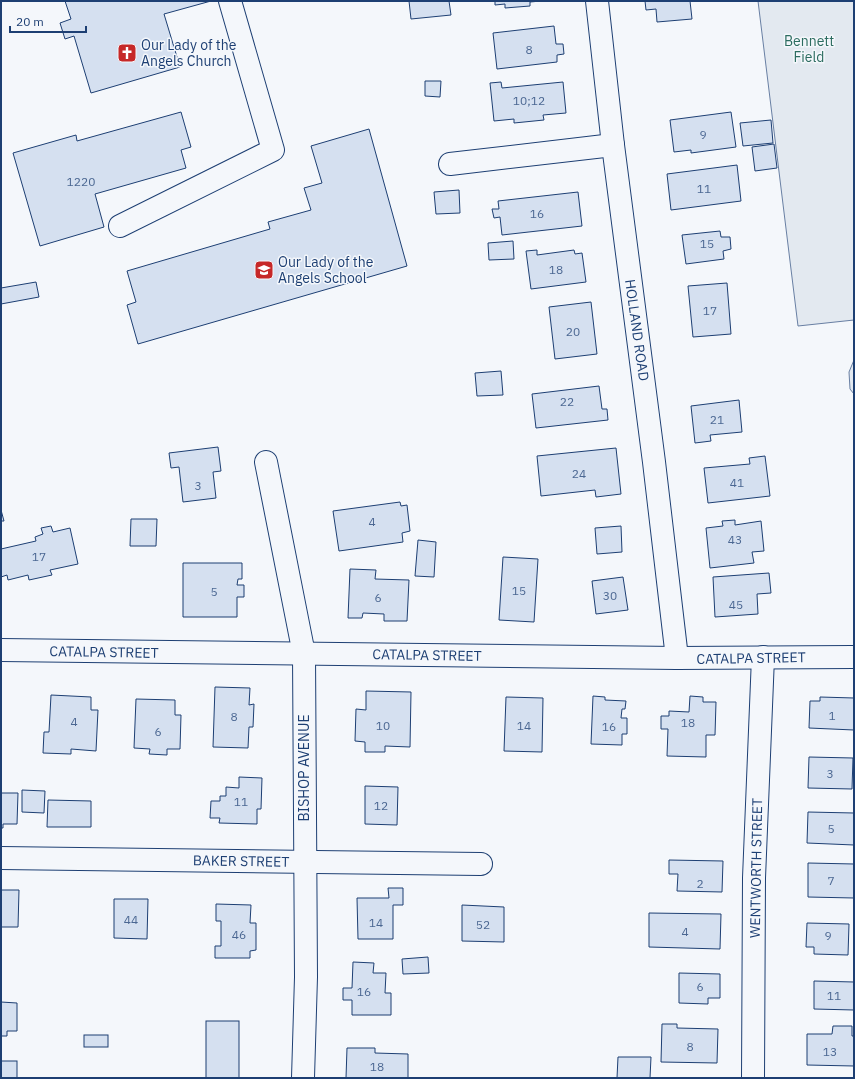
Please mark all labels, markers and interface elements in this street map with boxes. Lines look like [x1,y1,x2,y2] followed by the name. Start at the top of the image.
[10,8,86,34] scale bar
[16,14,44,29] text: 20 m
[784,32,834,66] park label: Bennett Field
[141,36,237,70] place label: Our Lady of the Angels Church
[116,42,138,64] church icon: Our Lady of the Angels Church
[525,42,533,57] house number: 8
[513,93,545,108] house number: 10;12
[699,127,707,142] house number: 9
[67,174,95,189] house number: 1220
[697,181,711,196] house number: 11
[530,206,544,221] house number: 16
[700,236,714,251] house number: 15
[278,253,374,287] place label: Our Lady of the Angels School
[253,259,275,281] school or university icon: Our Lady of the Angels School
[549,262,563,277] house number: 18
[621,278,653,382] street label: HOLLAND ROAD
[703,303,717,318] house number: 17
[566,324,580,339] house number: 20
[560,394,574,409] house number: 22
[710,412,724,427] house number: 21
[572,466,586,481] house number: 24
[730,475,744,490] house number: 41
[194,478,202,493] house number: 3
[368,514,376,529] house number: 4
[728,532,742,547] house number: 43
[32,549,46,564] house number: 17
[512,583,526,598] house number: 15
[210,584,218,599] house number: 5
[603,588,617,603] house number: 30
[374,590,382,605] house number: 6
[729,597,743,612] house number: 45
[49,642,159,662] street label: CATALPA STREET
[372,645,482,665] street label: CATALPA STREET
[696,648,806,668] street label: CATALPA STREET
[828,708,836,723] house number: 1
[230,709,238,724] house number: 8
[70,714,78,729] house number: 4
[295,714,313,822] street label: BISHOP AVENUE
[681,715,695,730] house number: 18
[376,718,390,733] house number: 10
[517,718,531,733] house number: 14
[602,719,616,734] house number: 16
[154,724,162,739] house number: 6
[826,766,834,781] house number: 3
[234,794,248,809] house number: 11
[374,798,388,813] house number: 12
[746,798,766,938] street label: WENTWORTH STREET
[827,821,835,836] house number: 5
[193,851,289,871] street label: BAKER STREET
[827,873,835,888] house number: 7
[696,876,704,891] house number: 2
[124,912,138,927] house number: 44
[369,915,383,930] house number: 14
[476,917,490,932] house number: 52
[681,924,689,939] house number: 4
[232,927,246,942] house number: 46
[824,928,832,943] house number: 9
[696,979,704,994] house number: 6
[357,984,371,999] house number: 16
[827,988,841,1003] house number: 11
[686,1039,694,1054] house number: 8
[823,1044,837,1059] house number: 13
[370,1059,384,1074] house number: 18

